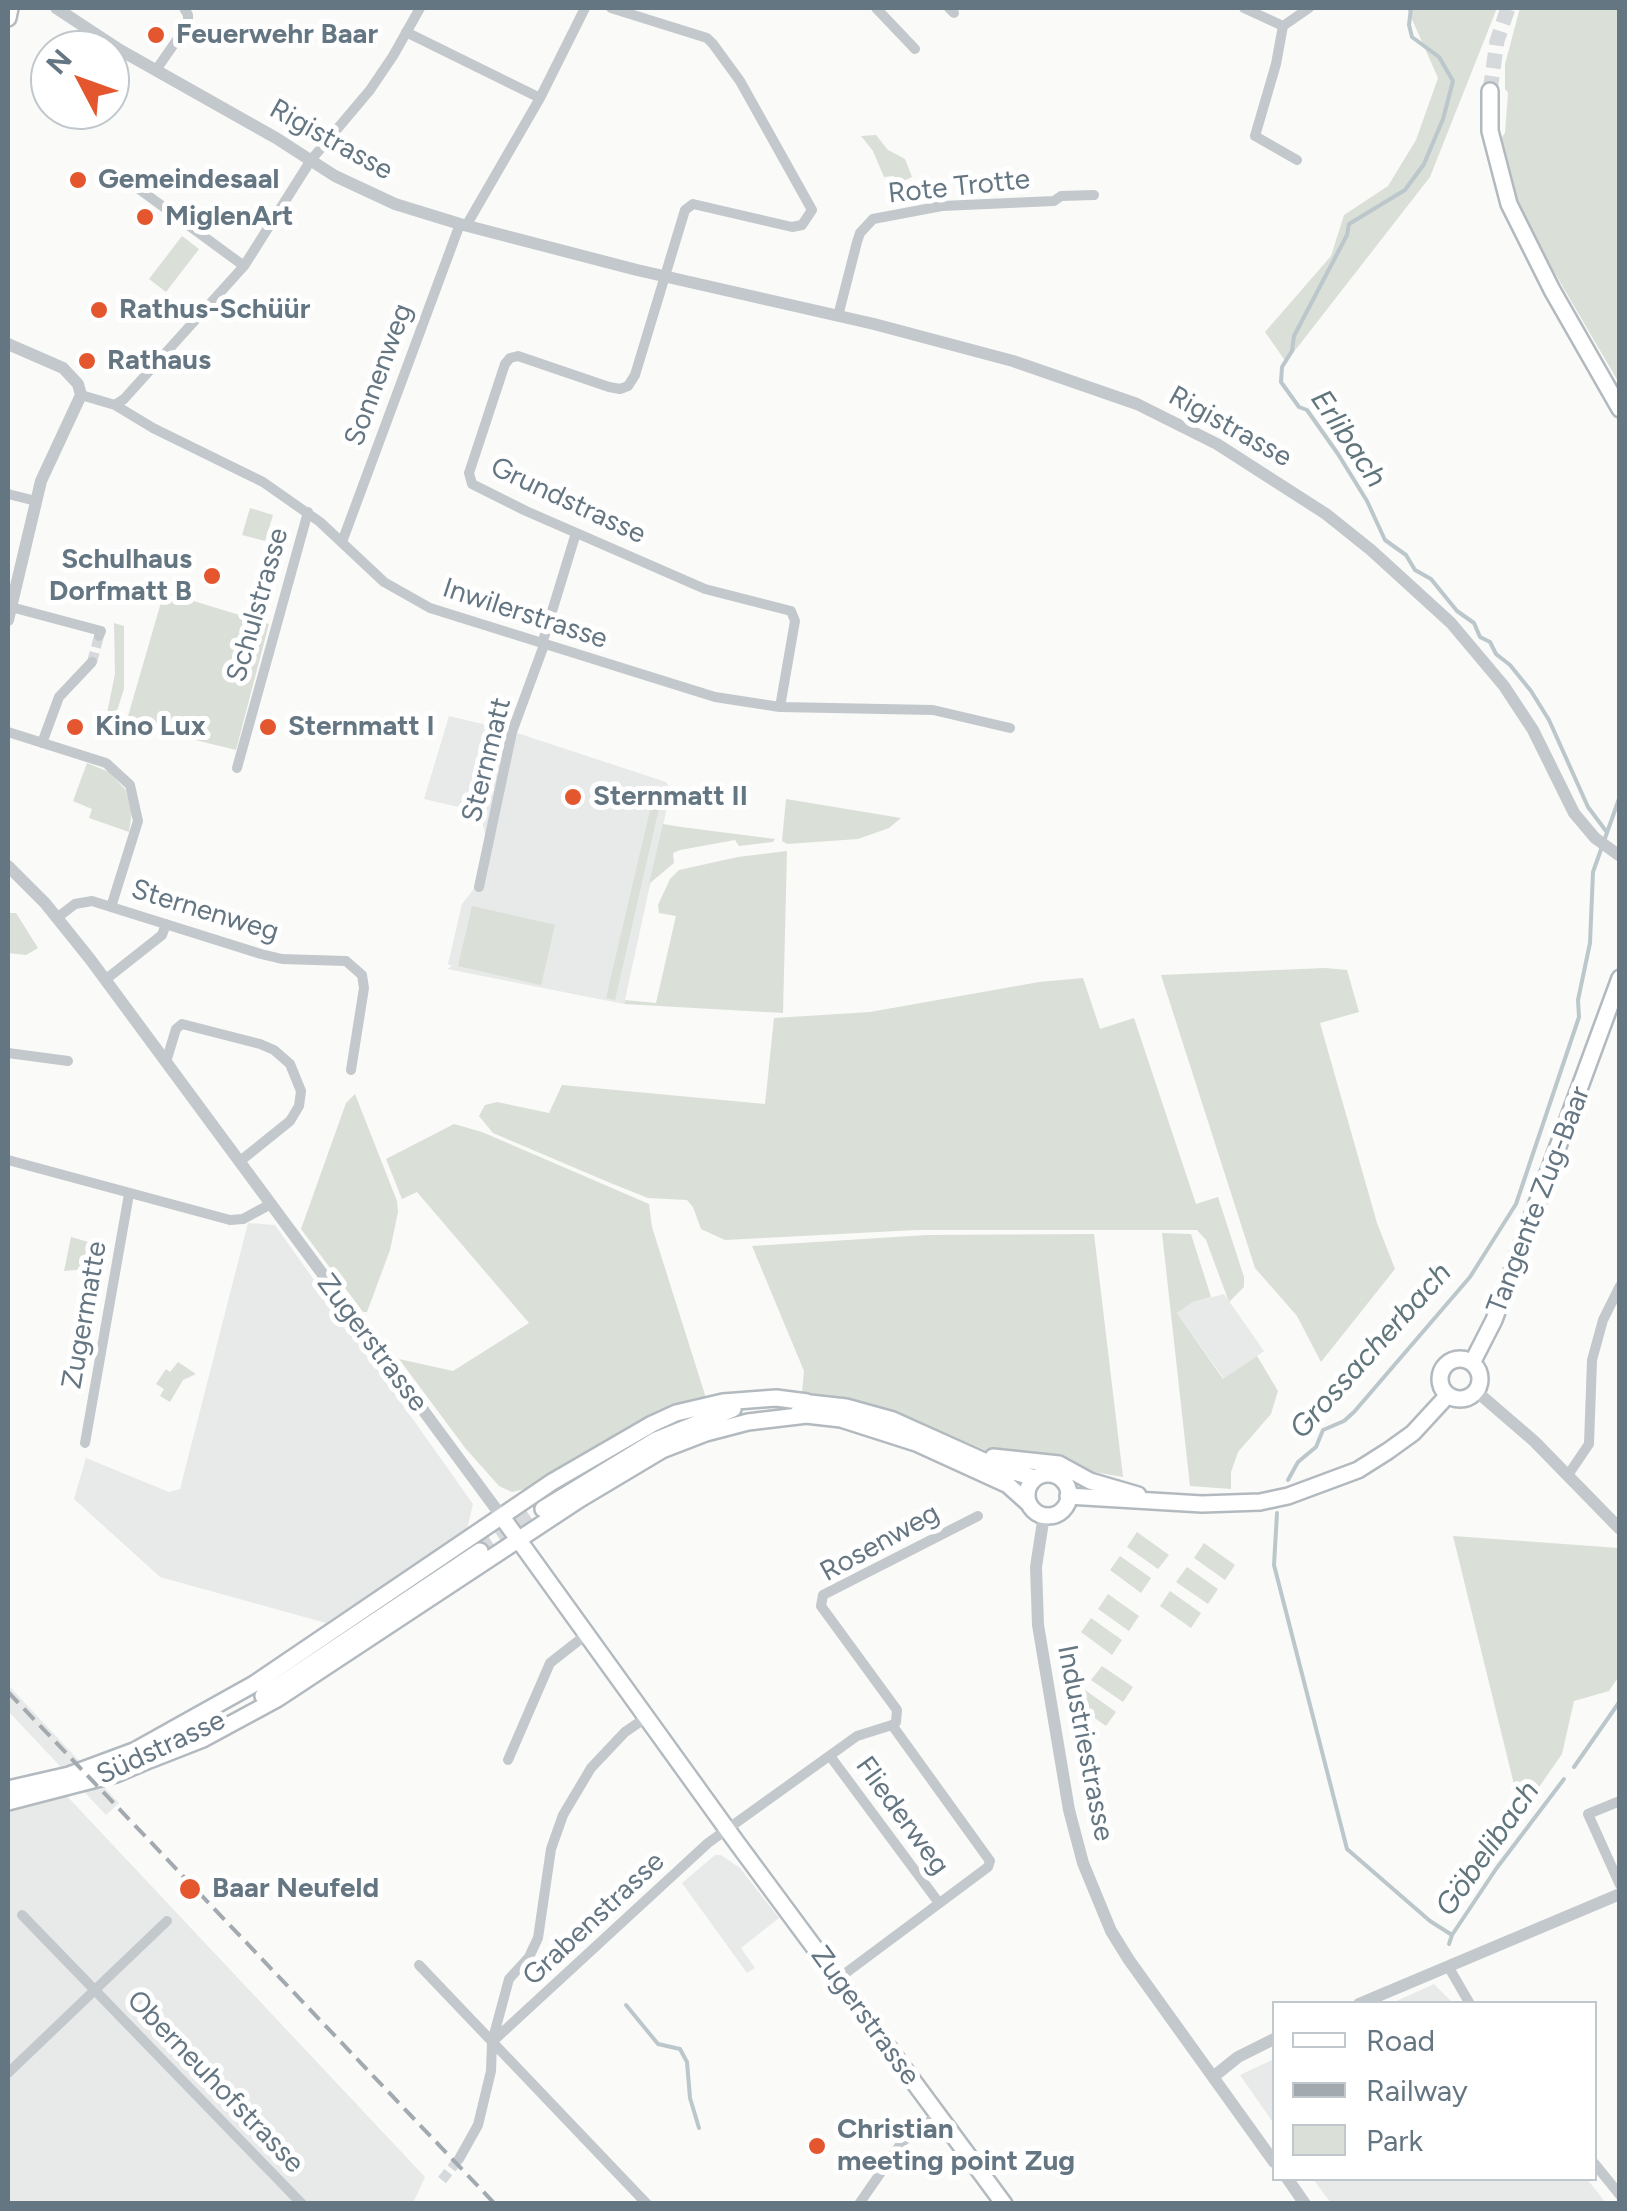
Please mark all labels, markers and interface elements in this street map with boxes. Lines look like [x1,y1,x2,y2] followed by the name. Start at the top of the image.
[176,18,378,52] place label: Feuerwehr Baar
[145,24,167,46] marker: Feuerwehr Baar
[30,30,130,130] north arrow
[39,42,79,81] text: N
[264,92,398,188] street label: Rigistrasse
[98,163,279,197] place label: Gemeindesaal
[886,163,1032,211] street label: Rote Trotte
[67,169,89,191] marker: Gemeindesaal
[165,200,293,234] place label: MiglenArt
[134,206,156,228] marker: MiglenArt
[119,293,310,327] place label: Rathus-Schüür
[88,299,110,321] marker: Rathus-Schüür
[338,299,420,451] street label: Sonnenweg
[107,344,211,378] place label: Rathaus
[76,350,98,372] marker: Rathaus
[1163,379,1297,475] street label: Rigistrasse
[1302,383,1394,495] water label: Erlibach
[485,450,651,552] street label: Grundstrasse
[220,524,296,686] street label: Schulstrasse
[49,543,192,609] place label: Schulhaus Dorfmatt B
[201,565,223,587] marker: Schulhaus Dorfmatt B
[438,572,612,656] street label: Inwilerstrasse
[455,694,519,826] street label: Sternmatt
[95,710,206,744] place label: Kino Lux
[288,710,435,744] place label: Sternmatt I
[64,716,86,738] marker: Kino Lux
[257,716,279,738] marker: Sternmatt I
[593,780,748,814] place label: Sternmatt II
[562,786,584,808] marker: Sternmatt II
[127,873,283,949] street label: Sternenweg
[1480,1082,1598,1318] street label: Tangente Zug-Baar
[55,1239,115,1391] street label: Zugermatte
[1283,1256,1459,1446] water label: Grossacherbach
[309,1268,435,1418] street label: Zugerstrasse
[815,1497,945,1589] street label: Rosenweg
[1050,1642,1120,1844] street label: Industriestrasse
[91,1704,231,1792] street label: Südstrasse
[848,1750,956,1882] street label: Fliederweg
[1428,1775,1548,1923] water label: Göbelibach
[516,1845,672,1993] street label: Grabenstrasse
[212,1872,379,1906] place label: Baar Neufeld
[177,1876,203,1902] marker: Baar Neufeld
[803,1940,927,2092] street label: Zugerstrasse
[119,1984,311,2180] street label: Oberneuhofstrasse
[1272,2001,1597,2181] legend
[1366,2022,1435,2059] text: Road
[1366,2072,1468,2109] text: Railway
[837,2113,1075,2179] place label: Christian meeting point Zug
[1366,2122,1423,2159] text: Park
[806,2135,828,2157] marker: Christian meeting point Zug

